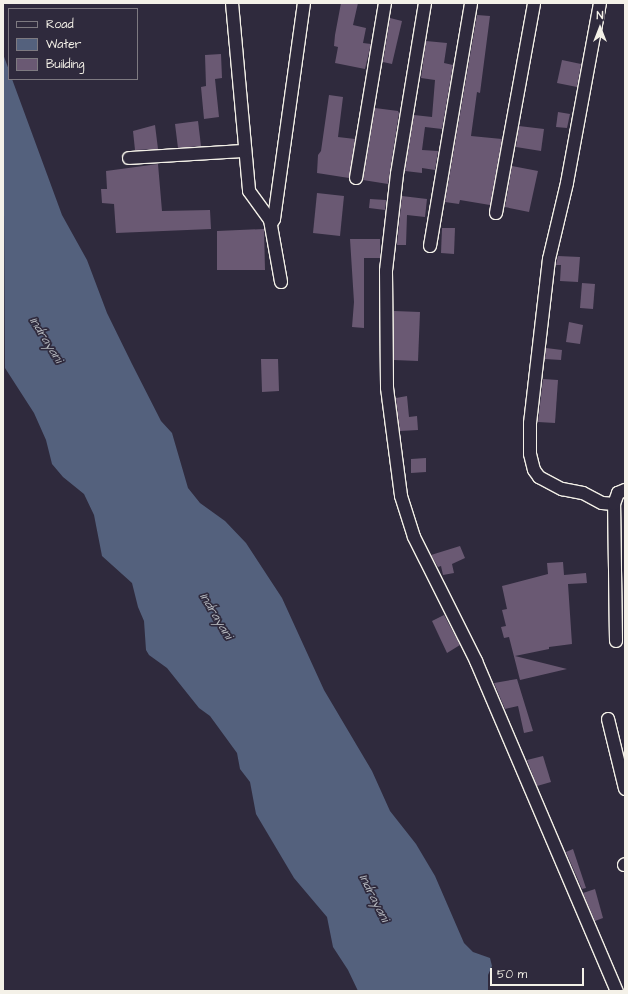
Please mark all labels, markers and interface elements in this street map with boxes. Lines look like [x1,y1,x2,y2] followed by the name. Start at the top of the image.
[8,8,138,80] legend
[580,8,620,48] north arrow
[597,8,603,23] text: N
[46,16,74,33] text: Road
[46,36,81,53] text: Water
[46,56,84,73] text: Building
[26,314,66,366] water label: Indrayani
[196,590,236,642] water label: Indrayani
[355,872,393,924] water label: Indrayani
[492,960,586,986] scale bar
[497,966,527,983] text: 50 m

